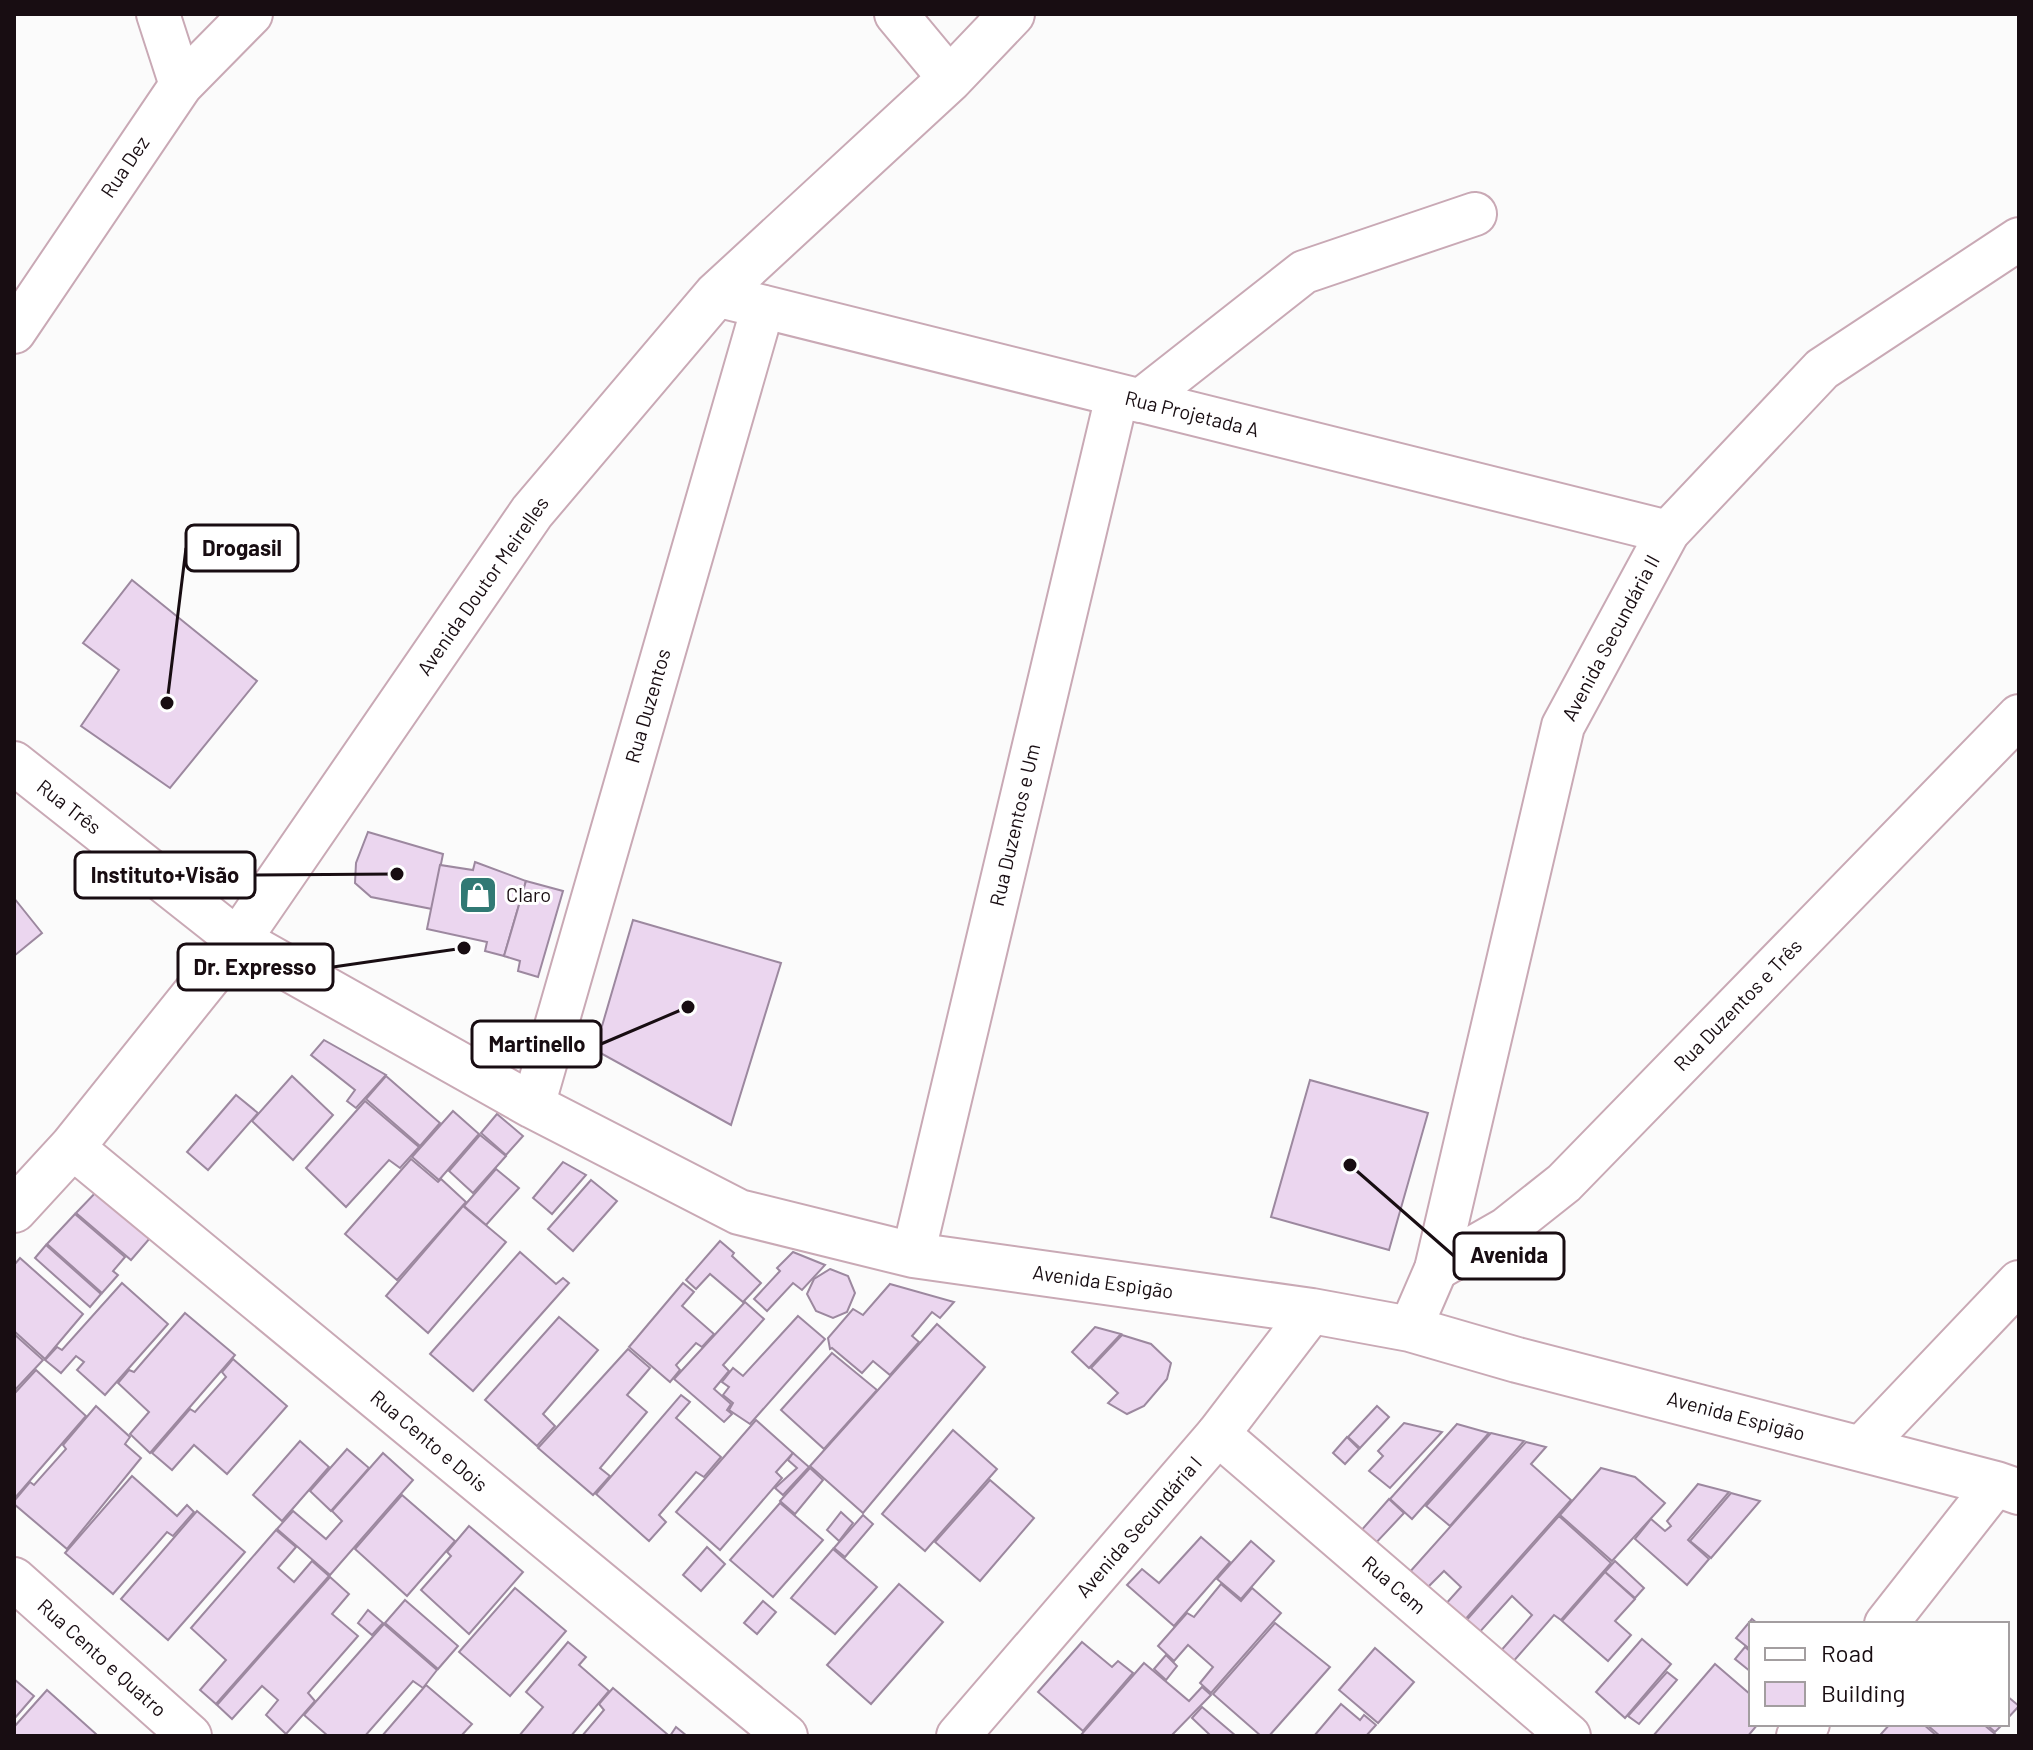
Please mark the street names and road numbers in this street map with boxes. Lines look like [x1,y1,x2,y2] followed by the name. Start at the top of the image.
[95,131,153,202] street label: Rua Dez
[1123,385,1262,441] street label: Rua Projetada A
[411,491,553,679] street label: Avenida Doutor Meirelles
[1556,550,1664,725] street label: Avenida Secundária II
[619,646,675,766] street label: Rua Duzentos
[984,741,1044,908] street label: Rua Duzentos e Um
[33,774,106,839] street label: Rua Três
[1668,933,1806,1075] street label: Rua Duzentos e Três
[1031,1259,1175,1303] street label: Avenida Espigão
[366,1384,493,1496] street label: Rua Cento e Dois
[1665,1385,1808,1445] street label: Avenida Espigão
[1070,1451,1206,1602] street label: Avenida Secundária I
[1358,1550,1431,1618] street label: Rua Cem
[33,1593,172,1721] street label: Rua Cento e Quatro

